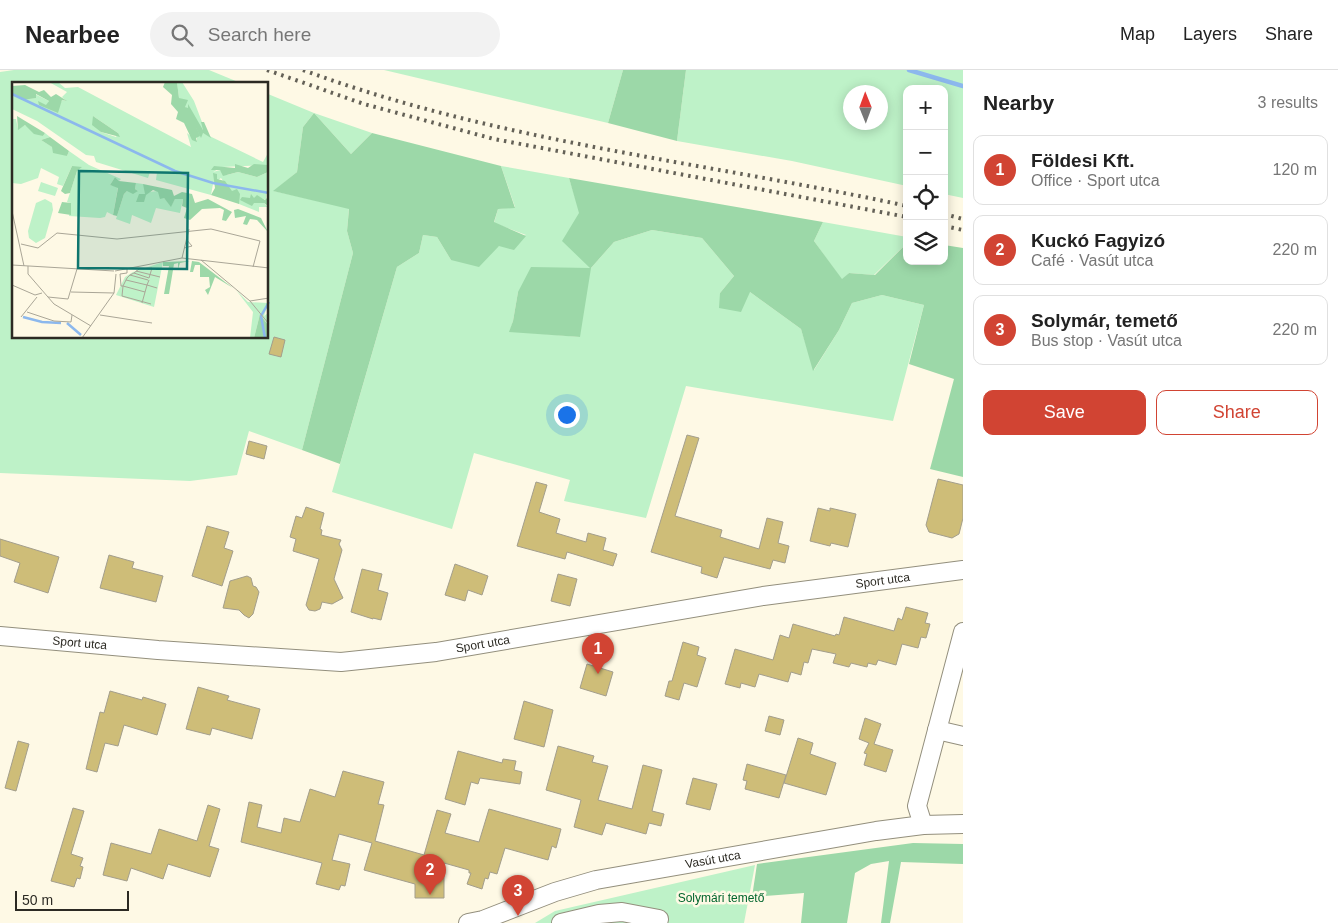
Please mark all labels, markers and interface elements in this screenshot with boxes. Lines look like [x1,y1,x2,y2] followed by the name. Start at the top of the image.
[150,12,500,57] search box
[25,21,120,48] text: Nearbee
[168,21,196,49] icon: search
[208,24,311,45] text: Search here
[1120,24,1155,44] text: Map
[1183,24,1237,44] text: Layers
[1265,24,1313,44] text: Share
[12,82,269,339] inset map
[843,85,888,130] north arrow
[903,85,948,265] map controls
[903,85,948,130] button: +
[983,91,1054,114] text: Nearby
[1258,94,1318,111] text: 3 results
[903,130,948,175] button: −
[1031,150,1134,171] text: Földesi Kft.
[996,161,1004,178] text: 1
[1273,161,1317,178] text: 120 m
[1031,172,1160,189] text: Office · Sport utca
[903,175,948,220] button: locate
[903,220,948,265] button: layers
[1031,230,1165,251] text: Kuckó Fagyizó
[996,241,1004,258] text: 2
[1273,241,1317,258] text: 220 m
[1031,252,1153,269] text: Café · Vasút utca
[1031,310,1178,331] text: Solymár, temető
[996,321,1004,338] text: 3
[1273,321,1317,338] text: 220 m
[1031,332,1182,349] text: Bus stop · Vasút utca
[983,390,1146,435] button: Save
[1156,390,1318,435] button: Share
[554,402,580,428] your location
[855,570,911,591] street label: Sport utca
[455,632,511,656] street label: Sport utca
[582,633,614,674] pin: 1
[52,634,108,652] street label: Sport utca
[684,848,742,871] street label: Vasút utca
[414,854,446,895] pin: 2
[502,875,534,916] pin: 3
[15,888,129,911] scale bar
[678,891,765,905] park label: Solymári temető
[22,892,53,908] text: 50 m

